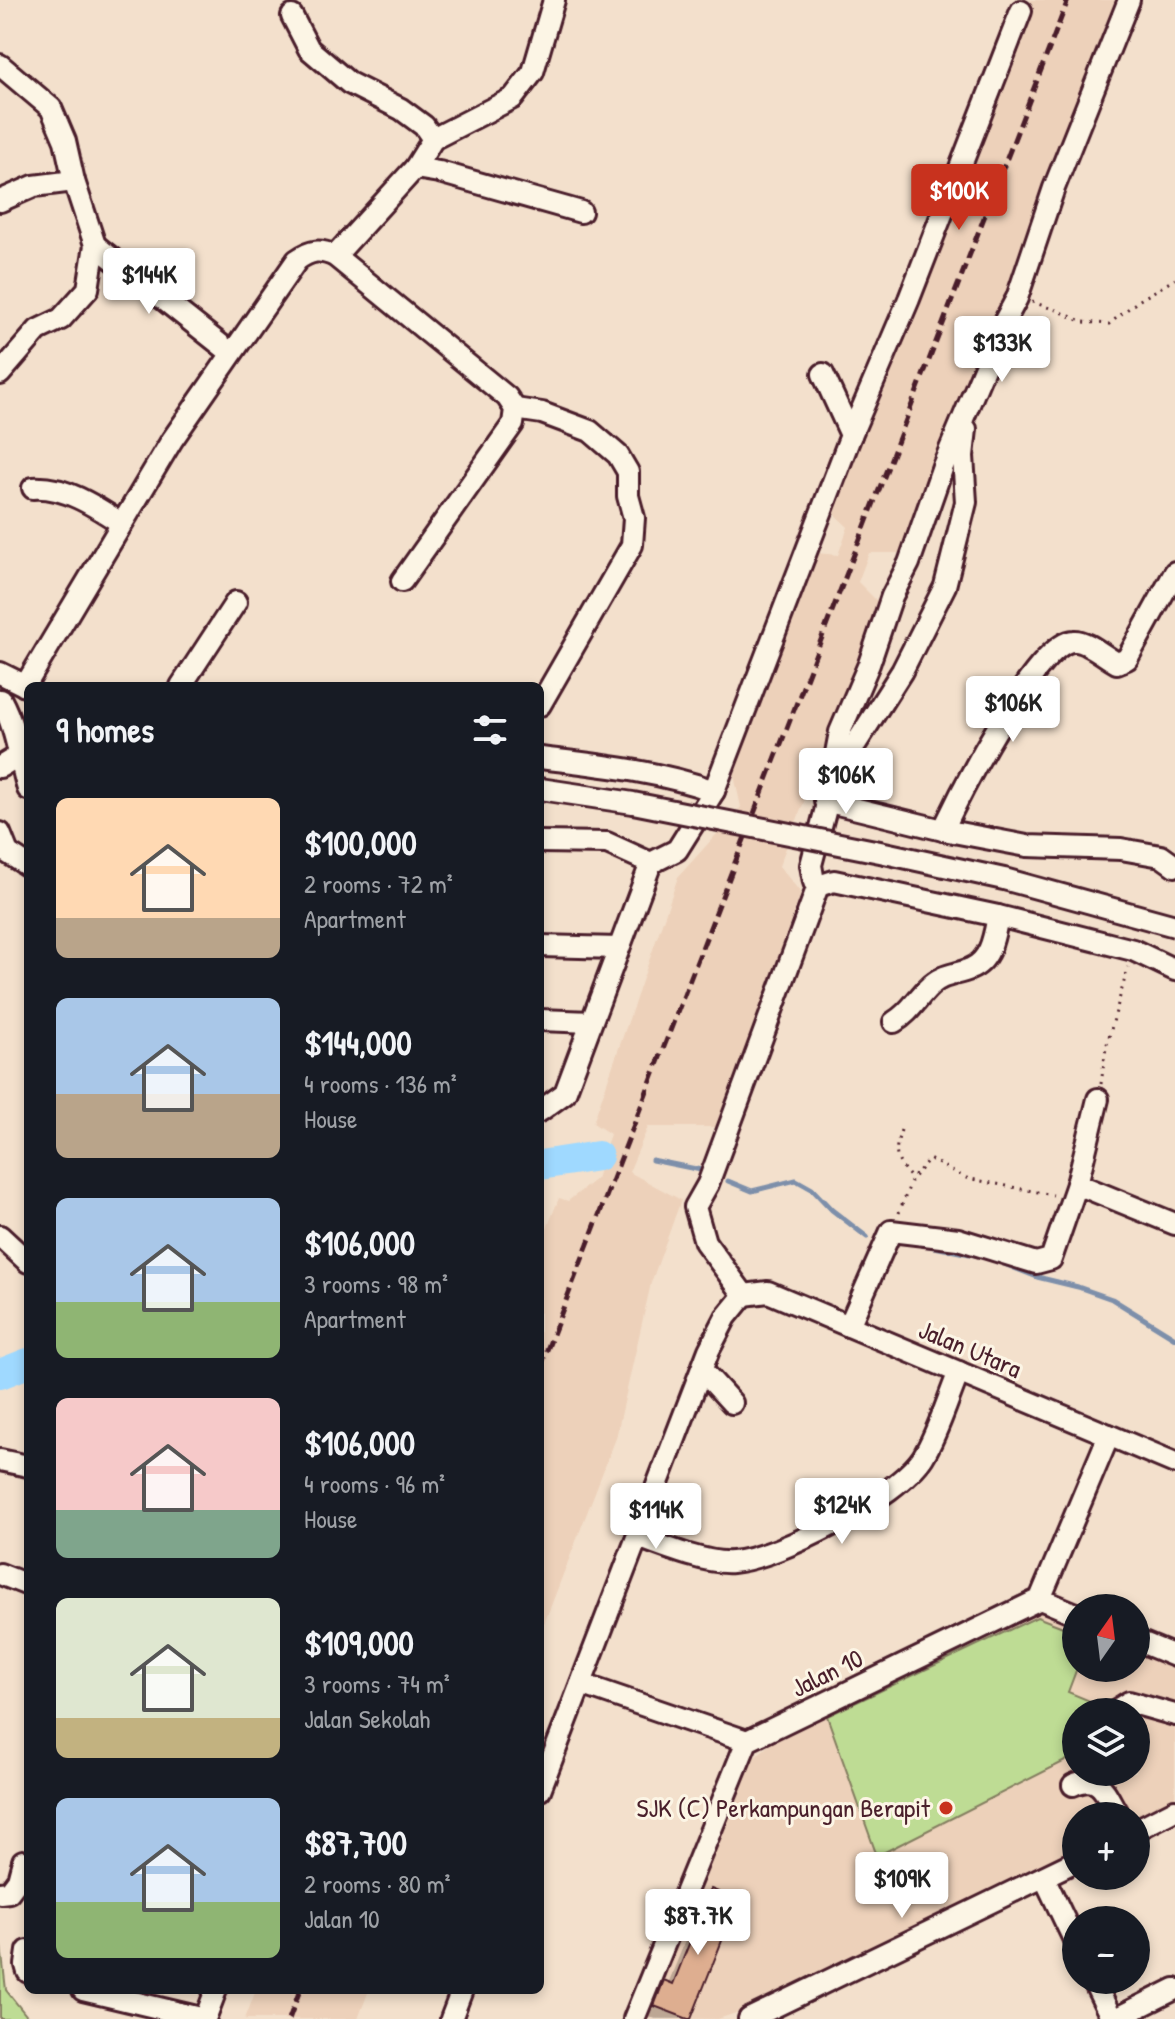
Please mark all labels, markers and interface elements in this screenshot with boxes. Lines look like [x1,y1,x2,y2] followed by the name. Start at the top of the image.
[903,164,1015,232] pin: $100K
[929,172,989,207] text: $100K
[93,248,205,316] pin: $144K
[121,256,177,291] text: $144K
[946,316,1058,384] pin: $133K
[972,324,1032,359] text: $133K
[957,676,1069,744] pin: $106K
[984,684,1042,719] text: $106K
[56,707,154,753] text: 9 homes
[468,708,512,752] icon: filters
[790,748,902,816] pin: $106K
[817,756,875,791] text: $106K
[304,820,417,866] text: $100,000
[120,830,216,926] icon: home
[304,866,453,901] text: 2 rooms · 72 m²
[304,901,406,936] text: Apartment
[304,1020,412,1066] text: $144,000
[120,1030,216,1126] icon: home
[304,1066,457,1101] text: 4 rooms · 136 m²
[304,1101,357,1136] text: House
[304,1220,415,1266] text: $106,000
[120,1230,216,1326] icon: home
[304,1266,448,1301] text: 3 rooms · 98 m²
[304,1301,406,1336] text: Apartment
[914,1311,1027,1386] street label: Jalan Utara
[304,1420,415,1466] text: $106,000
[120,1430,216,1526] icon: home
[304,1466,445,1501] text: 4 rooms · 96 m²
[786,1478,898,1546] pin: $124K
[600,1483,712,1551] pin: $114K
[813,1486,871,1521] text: $124K
[628,1491,684,1526] text: $114K
[304,1501,357,1536] text: House
[1062,1594,1150,1682] north arrow
[1062,1594,1150,1994] map controls
[304,1620,414,1666] text: $109,000
[120,1630,216,1726] icon: home
[785,1640,868,1705] street label: Jalan 10
[304,1666,450,1701] text: 3 rooms · 74 m²
[1062,1698,1150,1786] button: layers
[304,1701,430,1736] text: Jalan Sekolah
[637,1790,931,1825] place label: SJK (C) Perkampungan Berapit
[937,1799,955,1817] marker: SJK (C) Perkampungan Berapit
[1062,1802,1150,1890] button: +
[304,1820,407,1866] text: $87,700
[120,1830,216,1926] icon: home
[846,1852,958,1920] pin: $109K
[873,1860,931,1895] text: $109K
[304,1866,451,1901] text: 2 rooms · 80 m²
[633,1889,763,1957] pin: $87.7K
[663,1897,733,1932] text: $87.7K
[304,1901,380,1936] text: Jalan 10
[1062,1906,1150,1994] button: −

